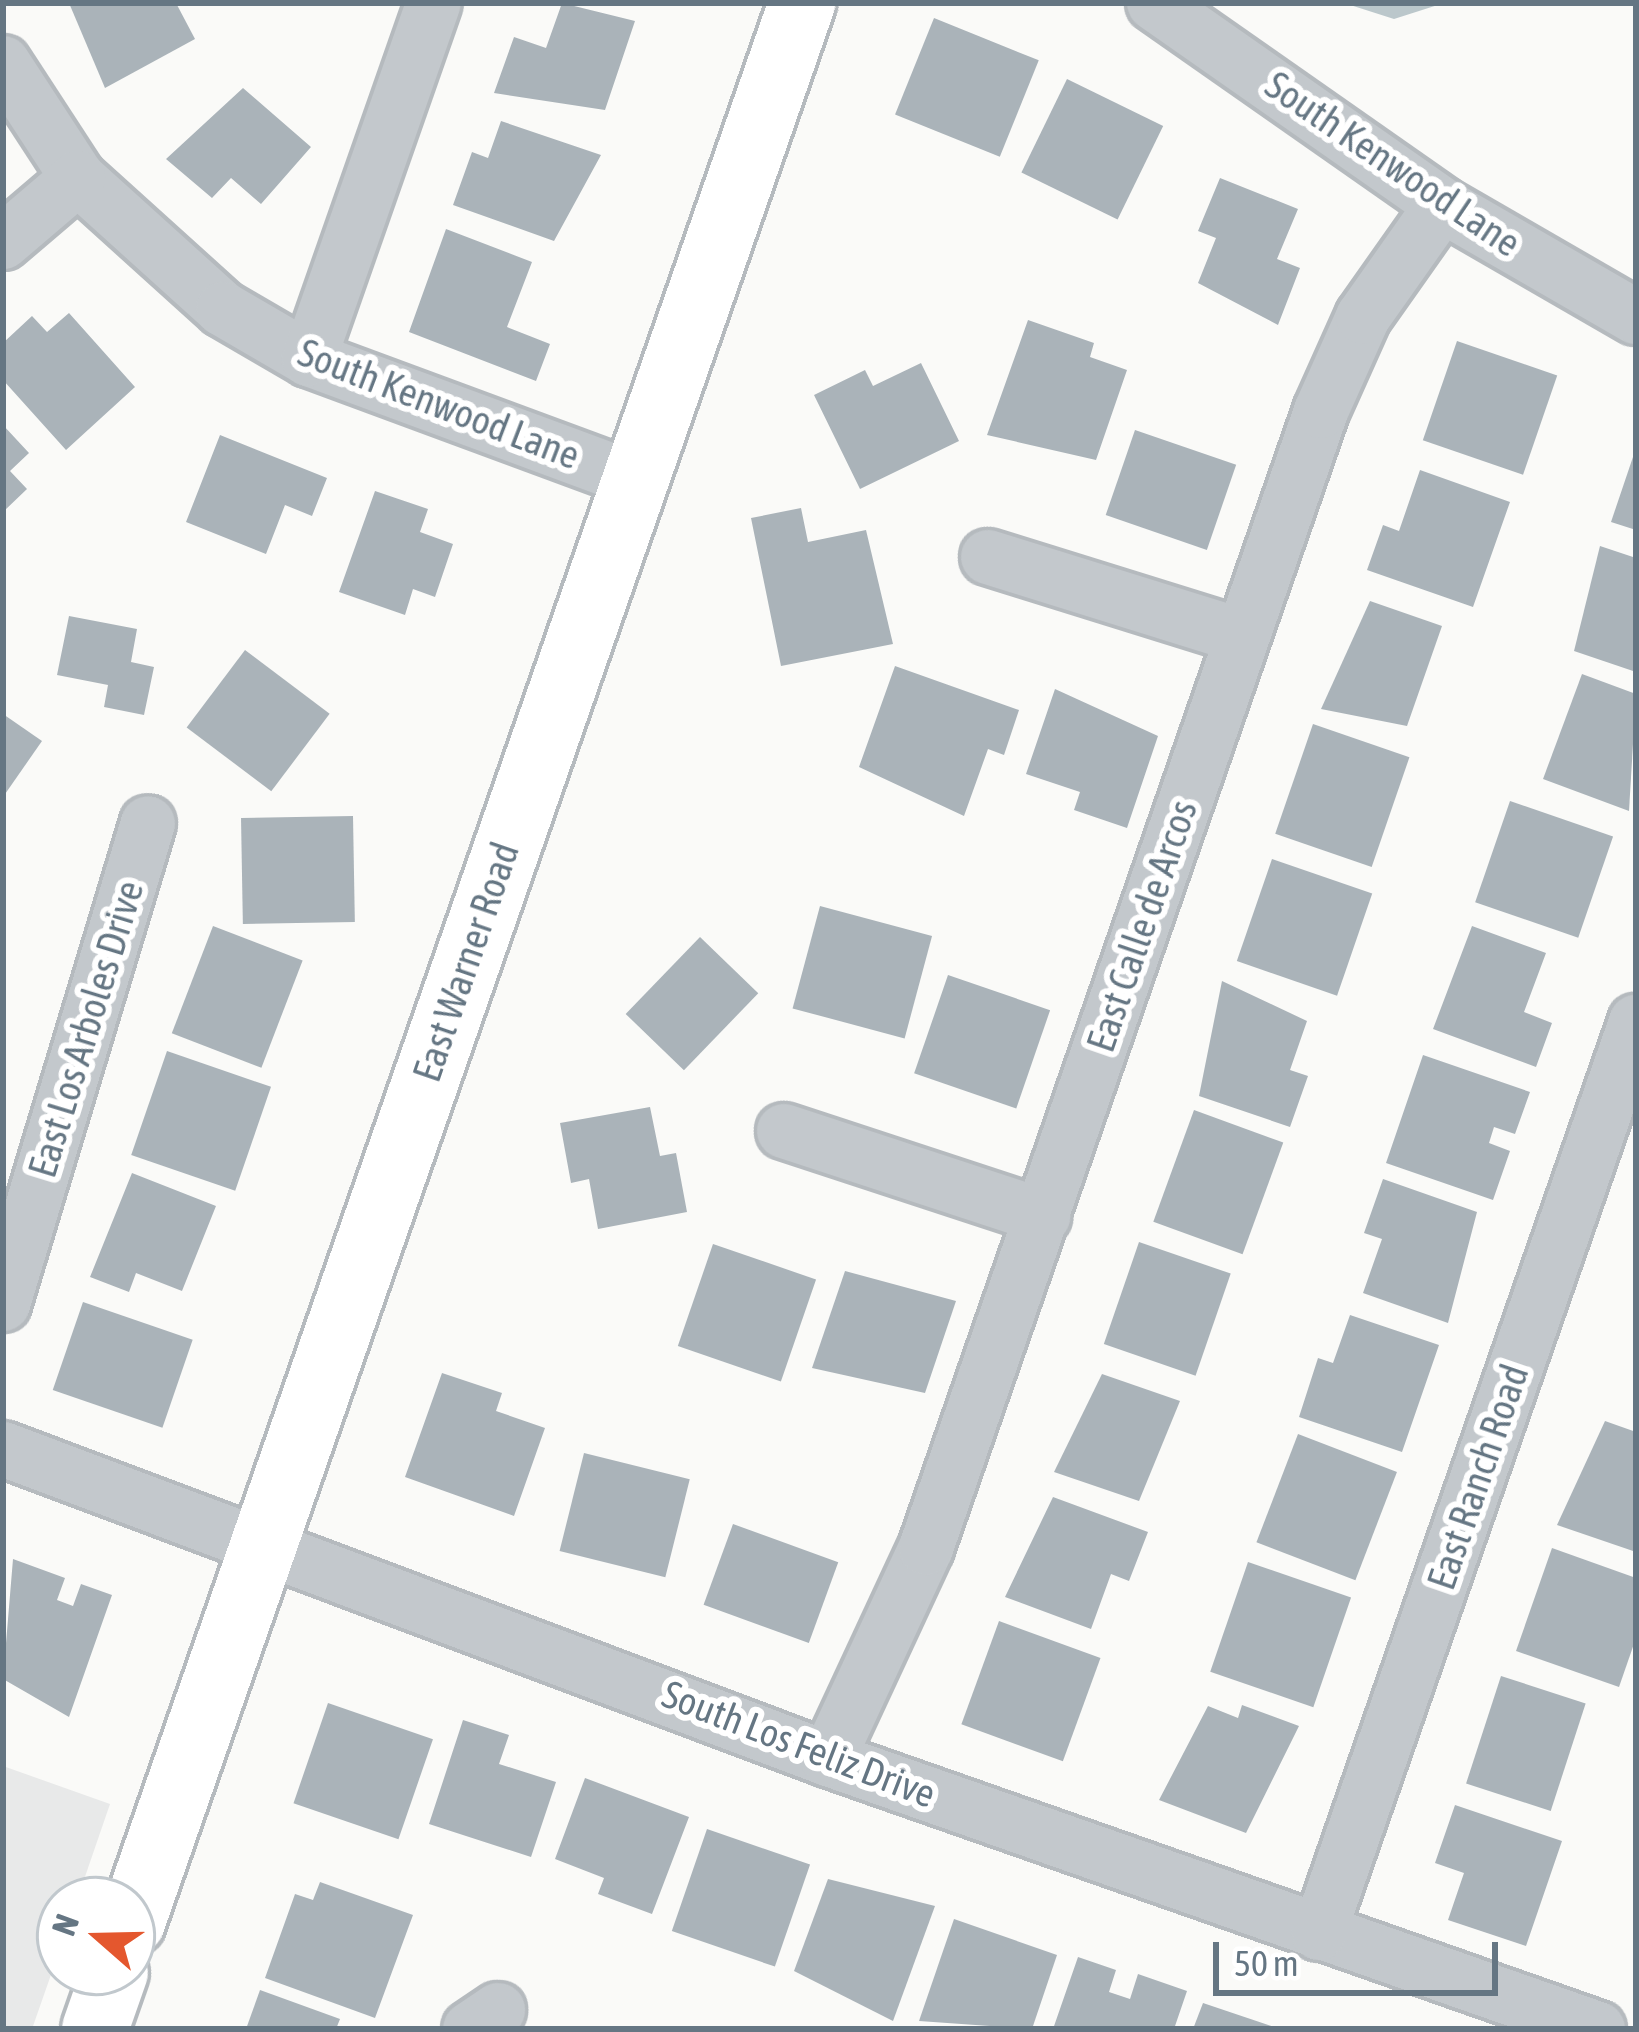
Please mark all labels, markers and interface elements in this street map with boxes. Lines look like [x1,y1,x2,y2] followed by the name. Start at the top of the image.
[1257,61,1529,267] street label: South Kenwood Lane
[292,329,586,479] street label: South Kenwood Lane
[1077,794,1207,1058] street label: East Calle de Arcos
[403,836,529,1088] street label: East Warner Road
[19,875,153,1183] street label: East Los Arboles Drive
[1418,1358,1538,1596] street label: East Ranch Road
[656,1670,942,1818] street label: South Los Feliz Drive
[36,1876,156,1996] north arrow
[44,1909,86,1940] text: N
[1219,1918,1504,1992] scale bar
[1234,1942,1299,1984] text: 50 m

